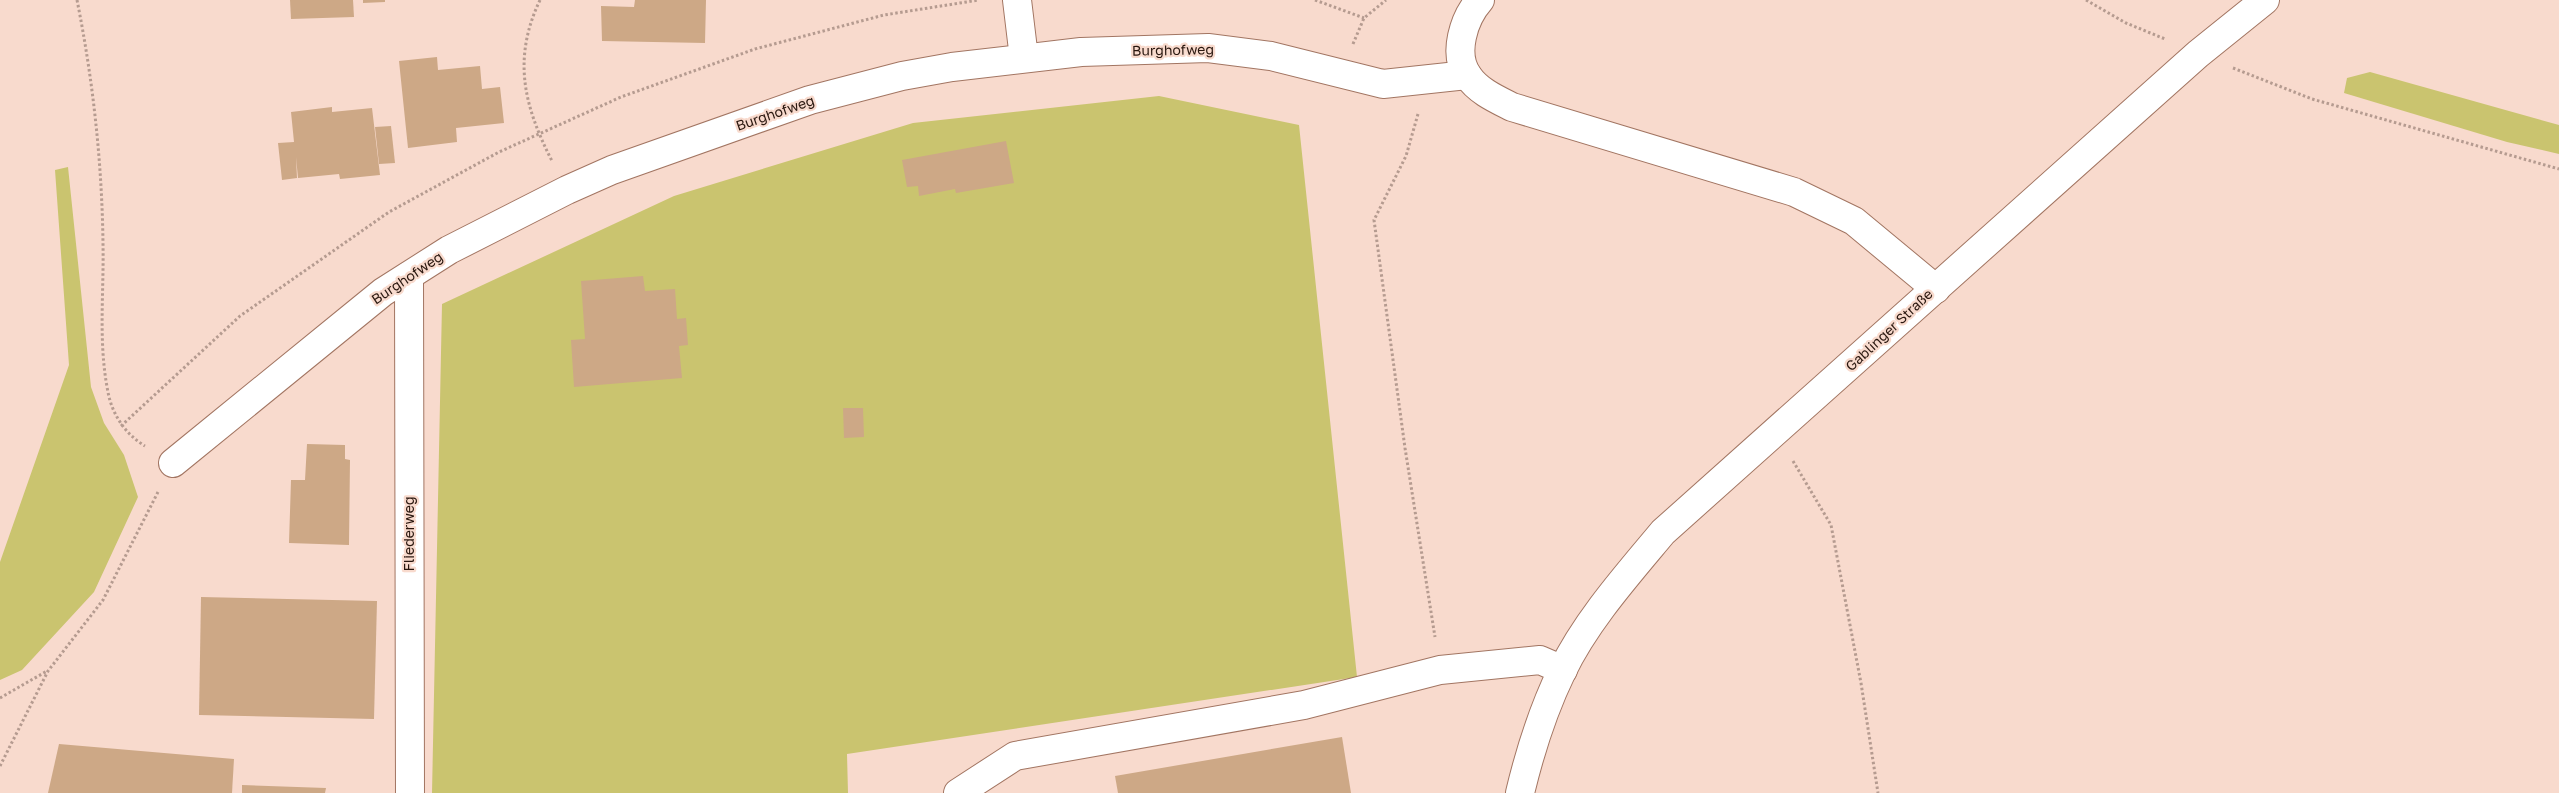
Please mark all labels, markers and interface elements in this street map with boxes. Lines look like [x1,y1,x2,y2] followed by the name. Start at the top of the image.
[1132,40,1214,59] street label: Burghofweg
[733,91,816,134] street label: Burghofweg
[368,248,445,308] street label: Burghofweg
[1842,285,1936,374] street label: Gablinger Straße
[400,496,417,572] street label: Fliederweg

